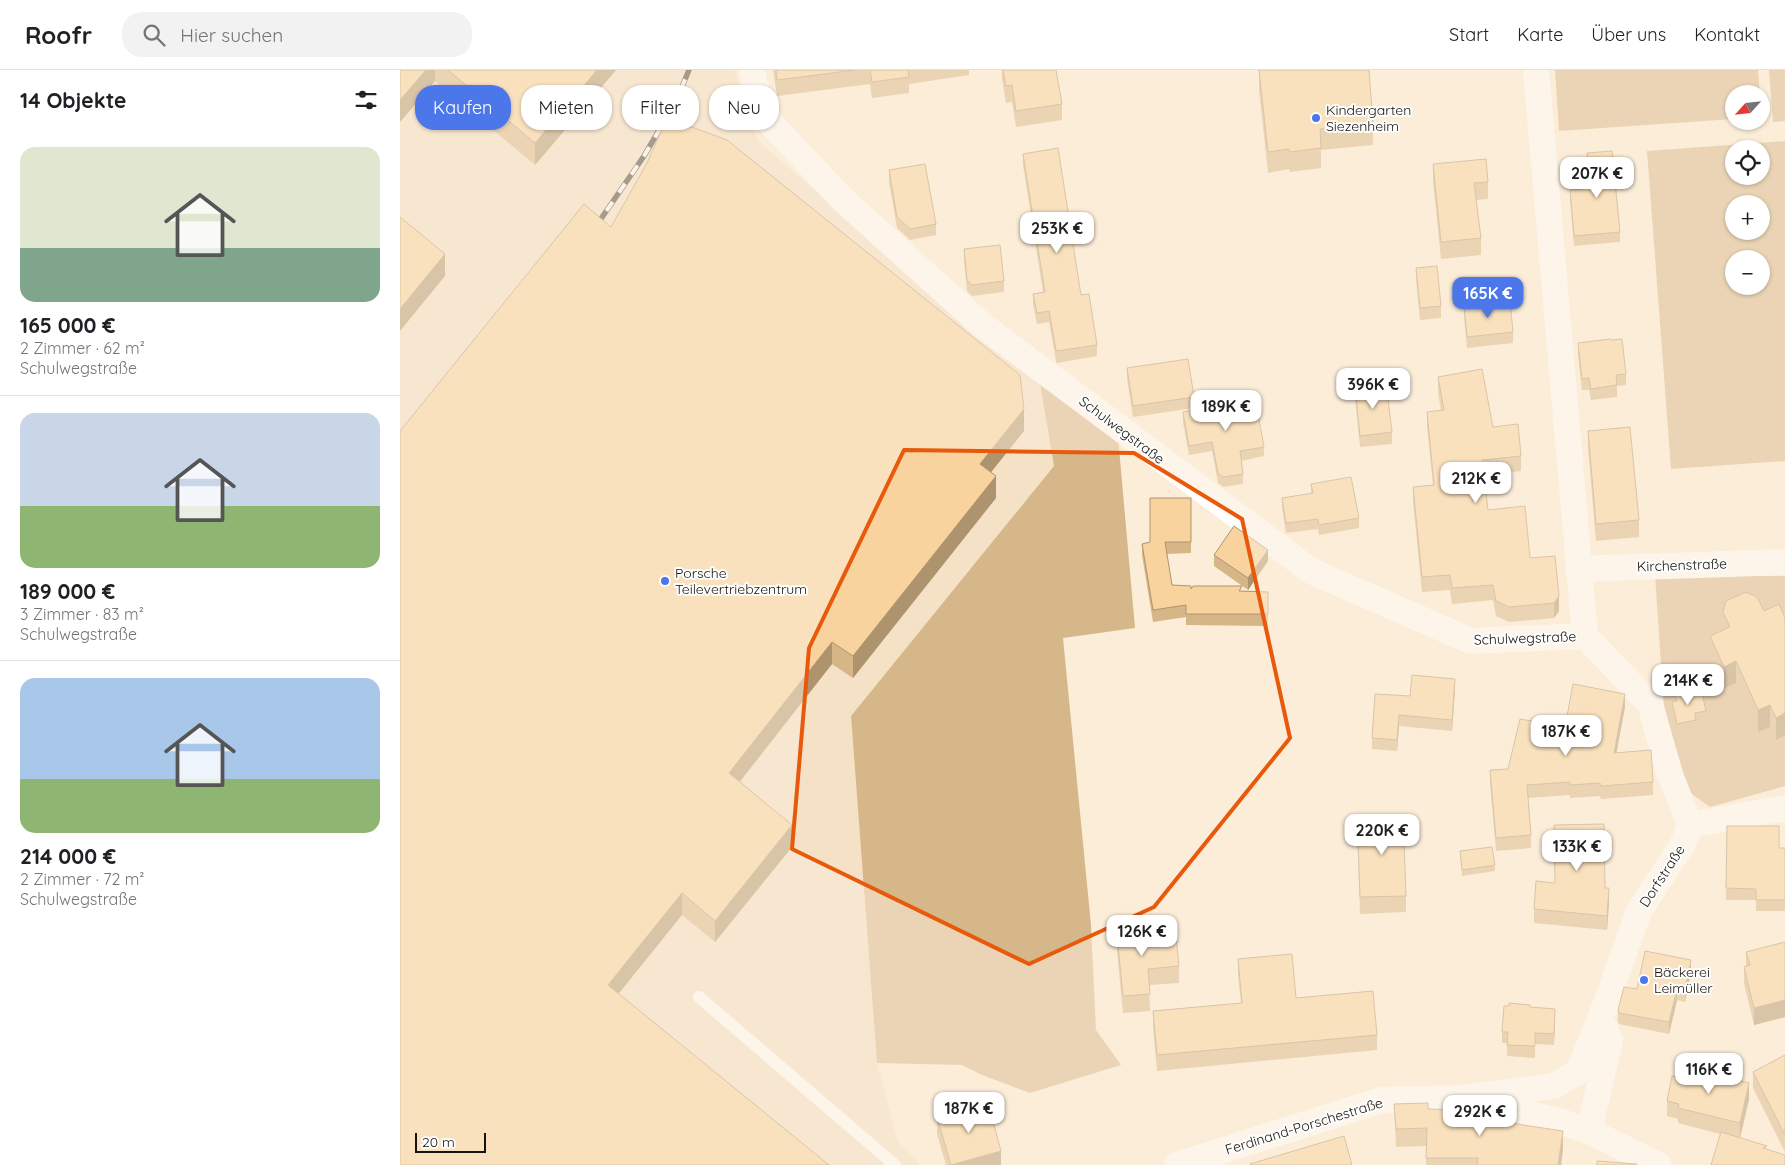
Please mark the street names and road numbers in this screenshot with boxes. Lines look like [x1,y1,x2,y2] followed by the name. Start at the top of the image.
[1076,392,1168,468] street label: Schulwegstraße
[1637,554,1727,576] street label: Kirchenstraße
[1473,627,1577,649] street label: Schulwegstraße
[1635,841,1689,910] street label: Dorfstraße
[1223,1093,1385,1159] street label: Ferdinand-Porschestraße

